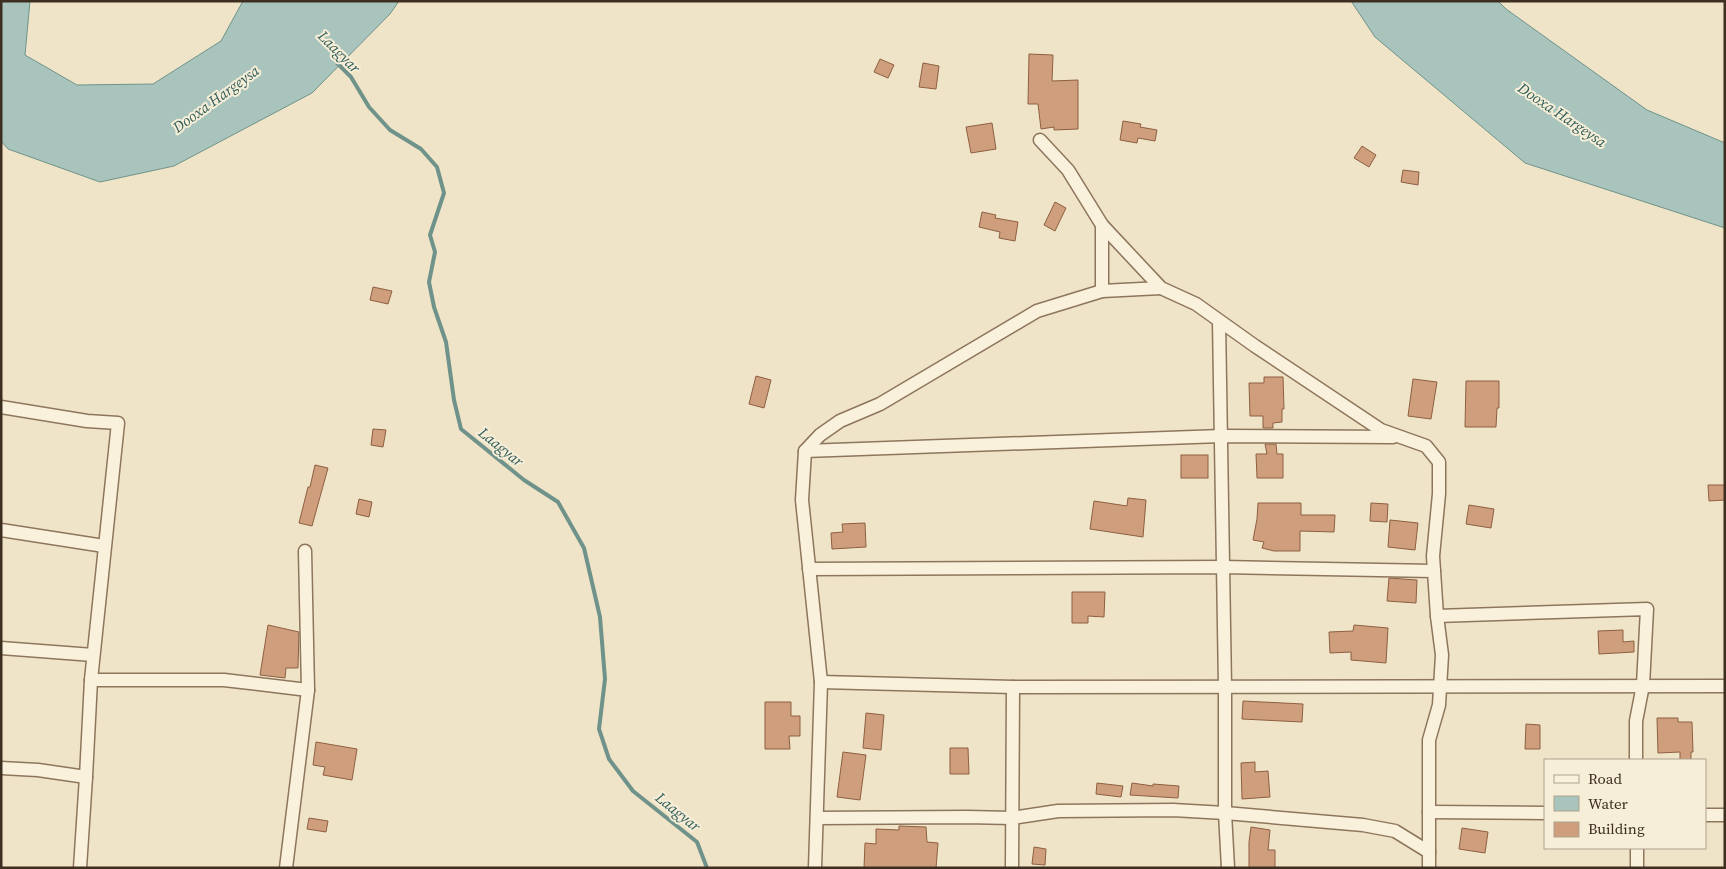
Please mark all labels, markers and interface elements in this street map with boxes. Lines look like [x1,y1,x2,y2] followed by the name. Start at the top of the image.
[313,25,366,78] water label: Laagyar
[167,60,263,138] water label: Dooxa Hargeysa
[1513,77,1611,152] water label: Dooxa Hargeysa
[474,421,529,472] water label: Laagyar
[1544,759,1706,849] legend
[1588,768,1622,789] text: Road
[651,786,706,837] water label: Laagyar
[1588,793,1629,814] text: Water
[1588,818,1645,839] text: Building

